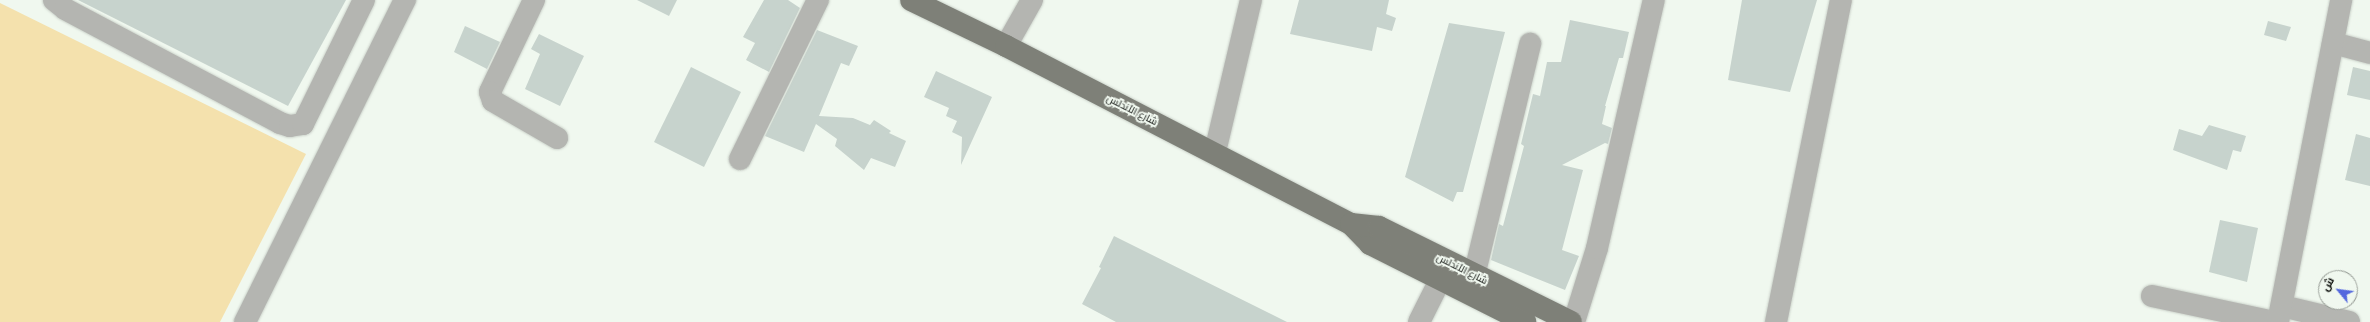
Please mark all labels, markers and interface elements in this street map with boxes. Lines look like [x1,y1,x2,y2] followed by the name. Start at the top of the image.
[1105,92,1159,128] street label: شارع الأندلس
[1435,251,1489,287] street label: شارع الأندلس
[2318,270,2358,310] north arrow
[2319,275,2337,294] text: ش

